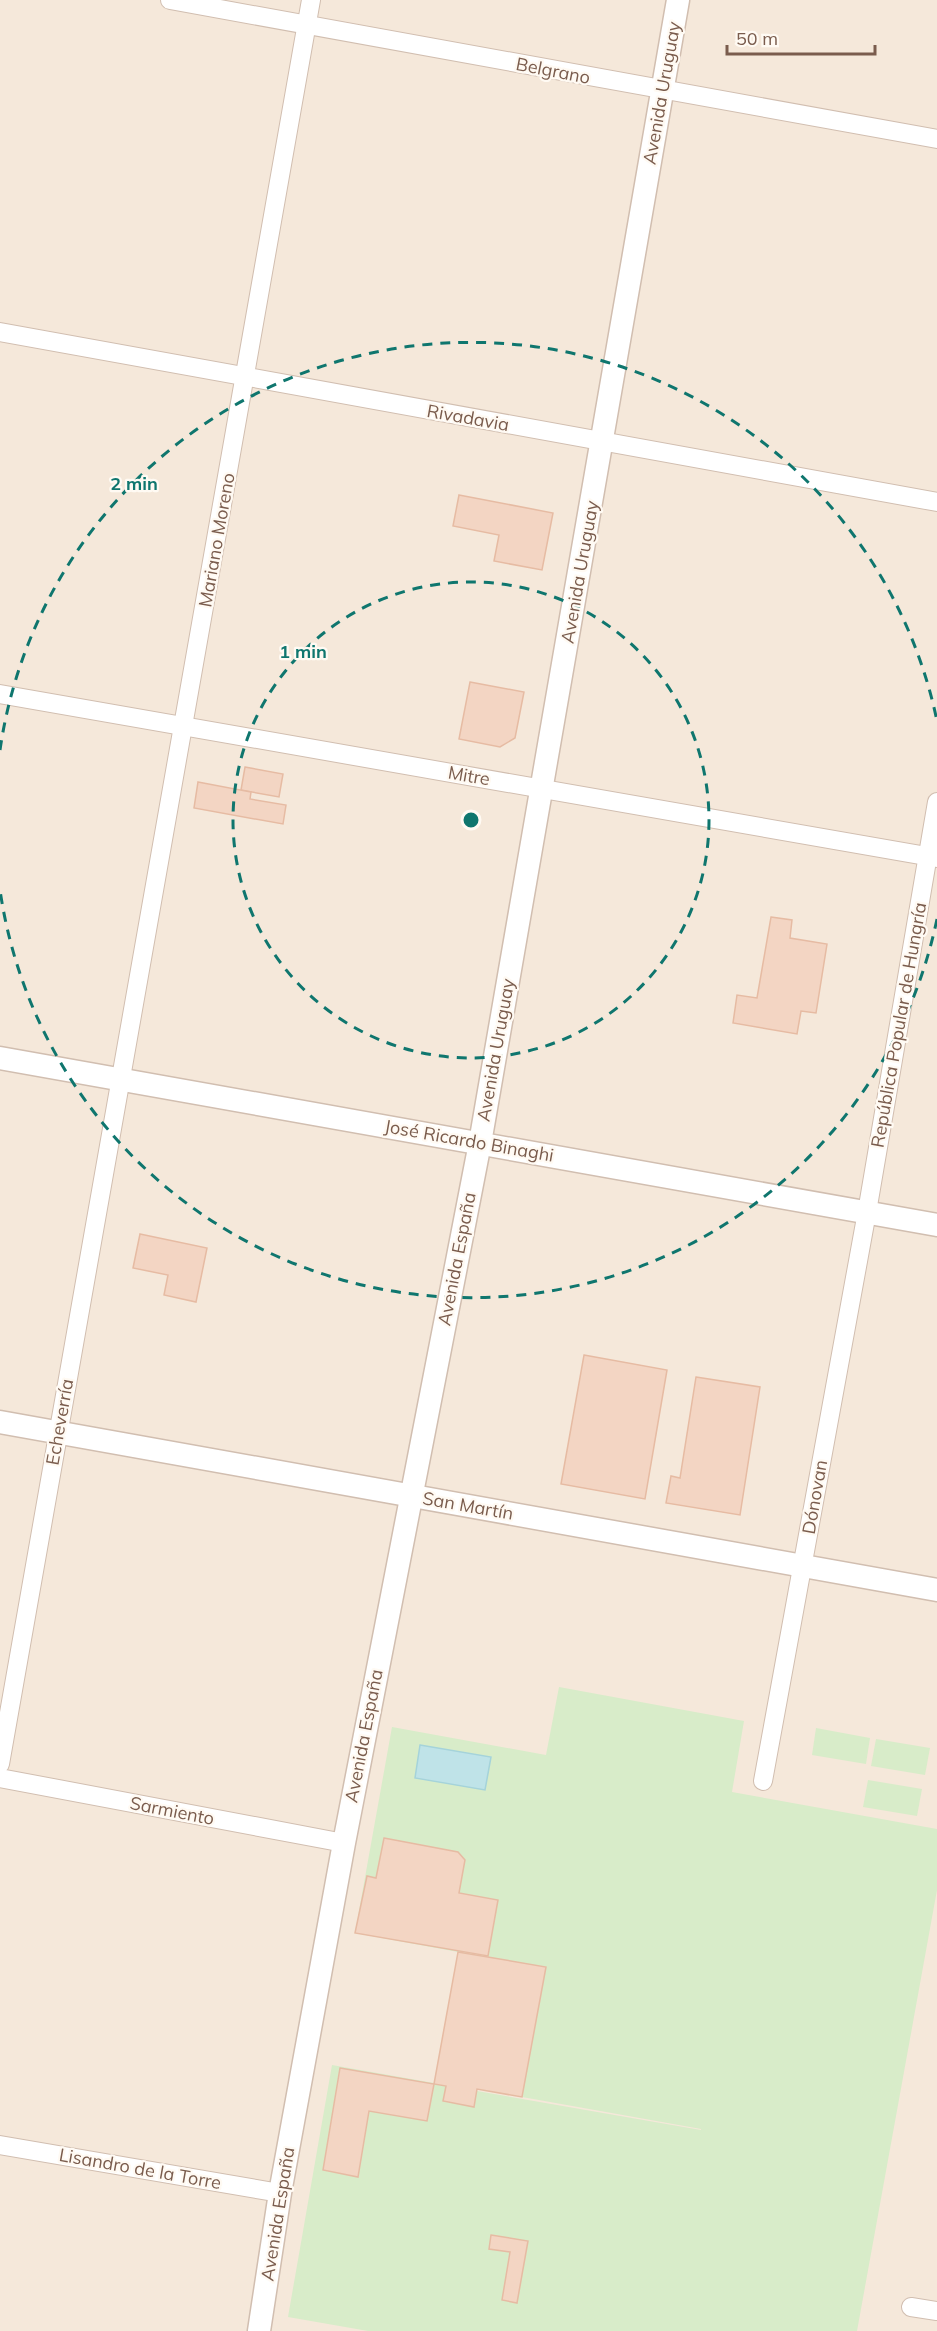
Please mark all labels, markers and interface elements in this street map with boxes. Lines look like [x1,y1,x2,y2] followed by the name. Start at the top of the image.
[727,18,876,56] scale bar
[638,19,685,166] street label: Avenida Uruguay
[736,27,778,50] text: 50 m
[514,52,592,89] street label: Belgrano
[425,399,511,436] street label: Rivadavia
[193,471,240,609] street label: Mariano Moreno
[110,472,158,495] text: 2 min
[556,498,603,645] street label: Avenida Uruguay
[279,640,327,663] text: 1 min
[446,761,492,791] street label: Mitre
[461,810,481,830] centre of rings
[866,901,931,1149] street label: República Popular de Hungría
[472,976,519,1123] street label: Avenida Uruguay
[383,1114,556,1167] street label: José Ricardo Binaghi
[432,1190,481,1328] street label: Avenida España
[41,1377,78,1467] street label: Echeverría
[797,1458,832,1536] street label: Dónovan
[421,1486,515,1525] street label: San Martín
[339,1667,388,1805] street label: Avenida España
[128,1791,216,1830] street label: Sarmiento
[57,2143,223,2194] street label: Lisandro de la Torre
[256,2145,299,2283] street label: Avenida España

